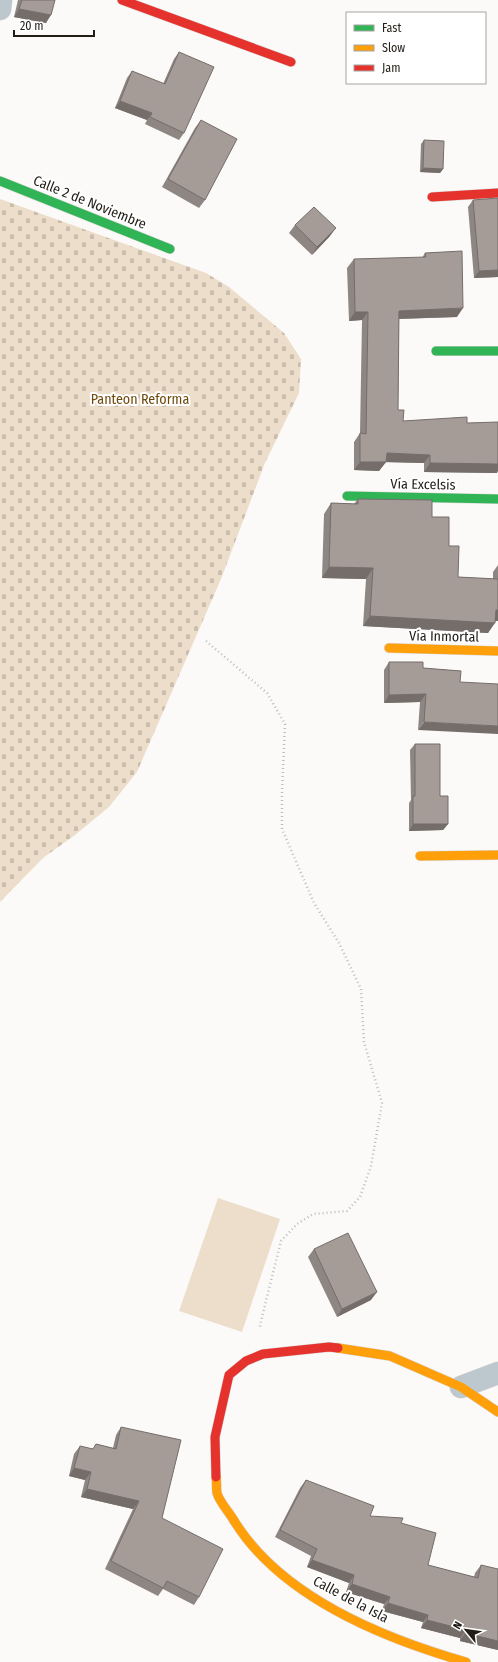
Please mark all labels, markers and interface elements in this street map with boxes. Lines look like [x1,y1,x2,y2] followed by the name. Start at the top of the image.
[14,12,94,38] scale bar
[346,12,486,84] legend
[20,19,44,33] text: 20 m
[382,21,401,35] text: Fast
[382,41,405,55] text: Slow
[382,61,400,75] text: Jam
[31,172,149,233] street label: Calle 2 de Noviembre
[91,391,189,408] park label: Panteon Reforma
[390,475,456,494] street label: Vía Excelsis
[409,627,479,646] street label: Vía Inmortal
[310,1572,391,1626] street label: Calle de la Isla
[446,1610,486,1650] north arrow
[450,1619,465,1631] text: N

